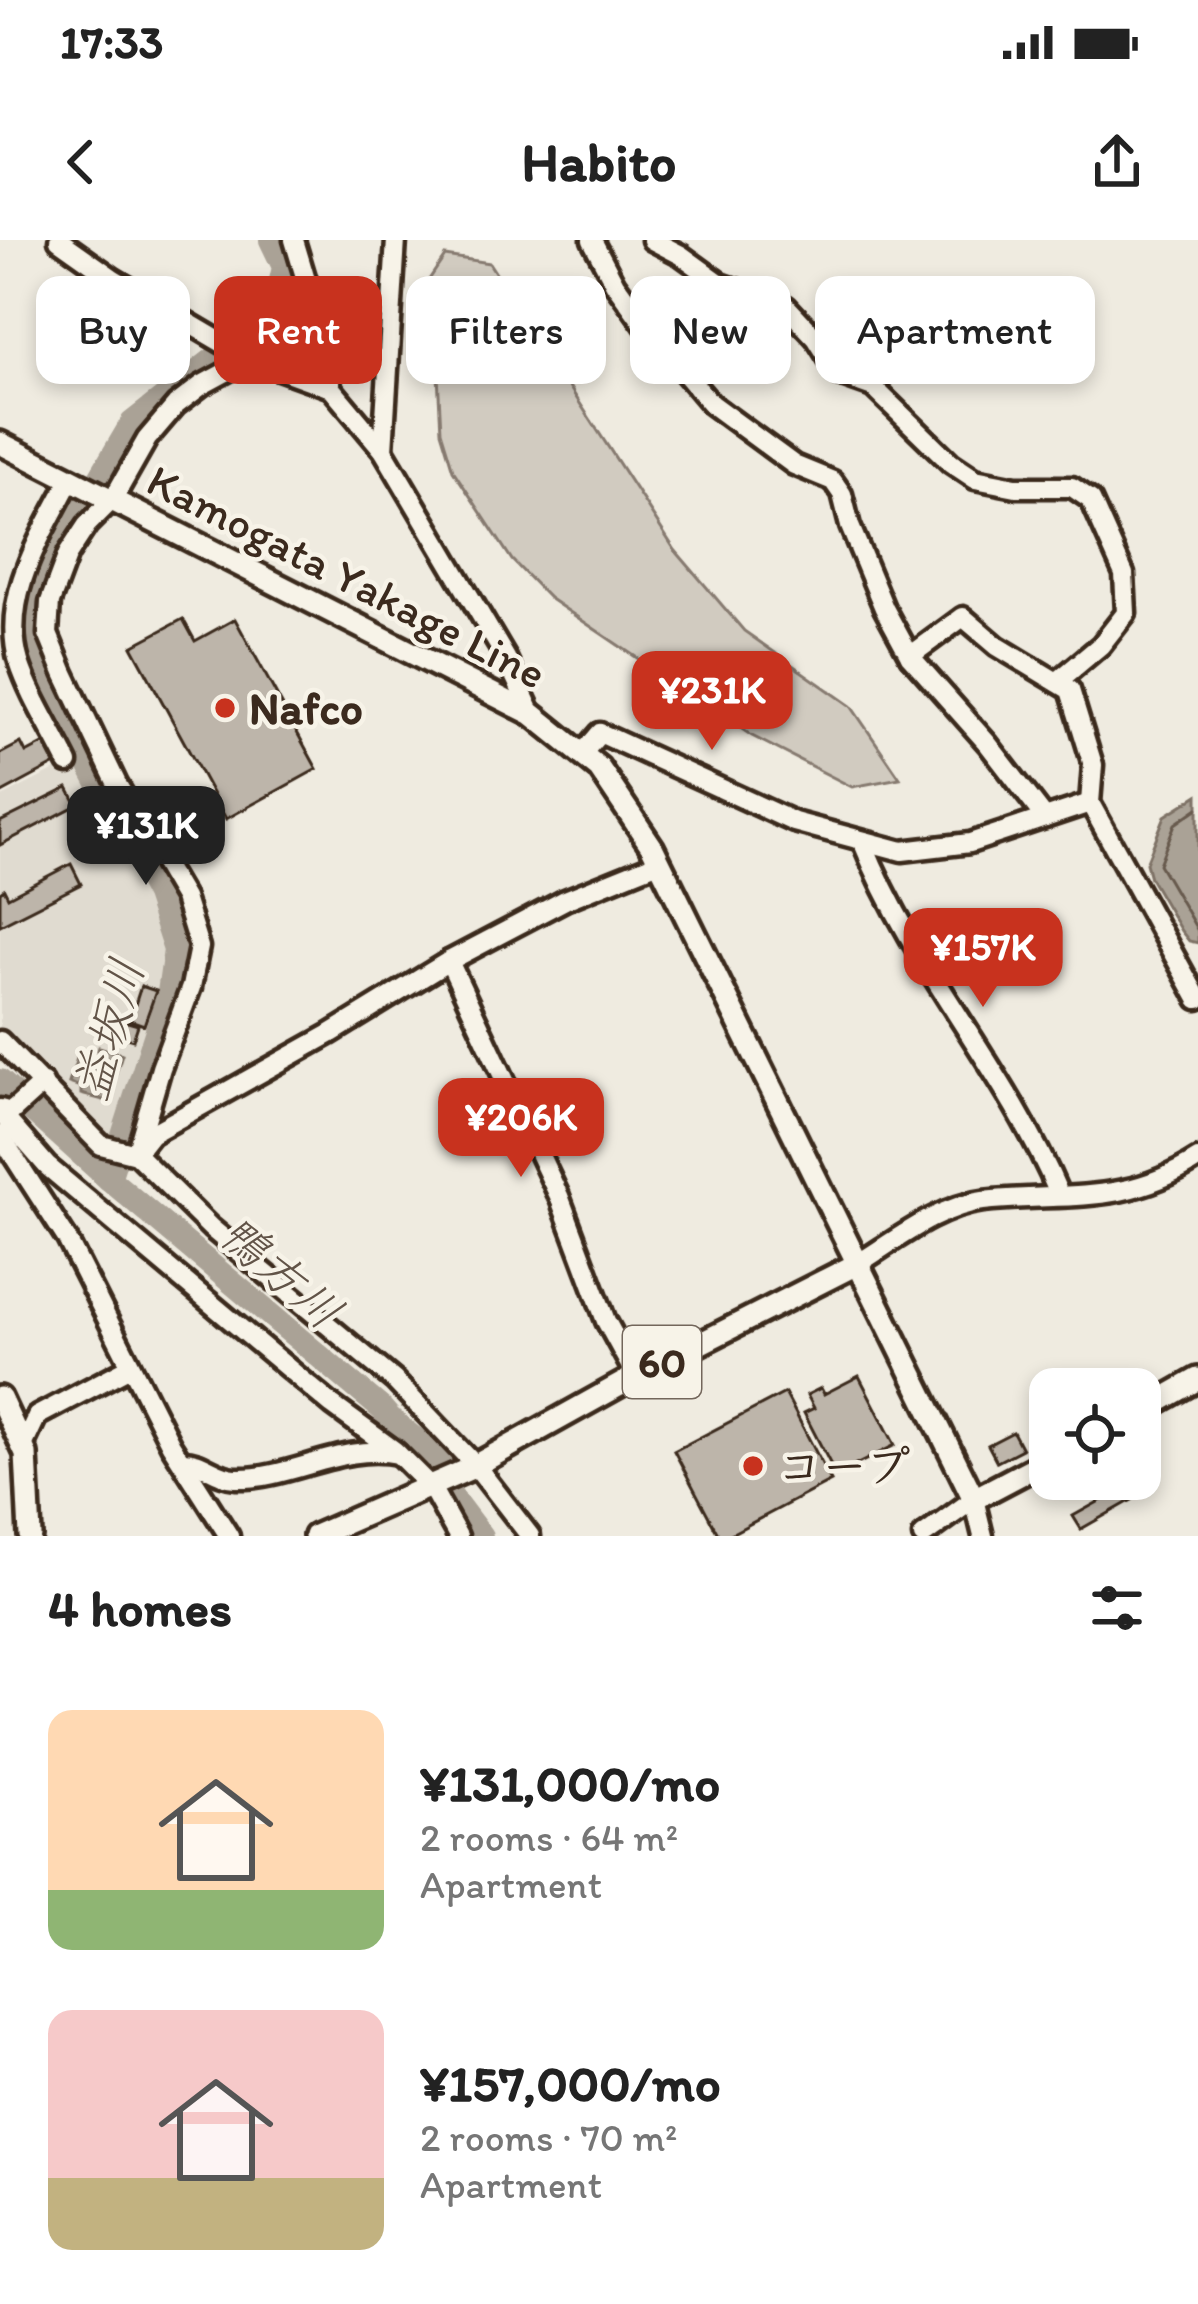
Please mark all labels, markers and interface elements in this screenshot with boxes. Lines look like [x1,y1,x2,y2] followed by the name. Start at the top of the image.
[60,15,163,69] text: 17:33
[48,129,114,195] icon: back
[1084,129,1150,195] icon: share
[521,130,677,195] text: Habito
[36,276,190,384] chip: Buy
[214,276,382,384] chip: Rent
[406,276,606,384] chip: Filters
[630,276,791,384] chip: New
[815,276,1095,384] chip: Apartment
[139,452,555,700] street label: Kamogata Yakage Line
[628,651,796,753] pin: ¥231K
[659,666,765,713] text: ¥231K
[249,681,363,735] place label: Nafco
[212,695,238,721] marker: Nafco
[62,786,230,888] pin: ¥131K
[94,801,198,848] text: ¥131K
[899,908,1067,1010] pin: ¥157K
[931,923,1035,970] text: ¥157K
[60,952,156,1106] water label: 益坂川
[437,1078,605,1180] pin: ¥206K
[465,1093,577,1140] text: ¥206K
[208,1203,354,1341] water label: 鴨方川
[623,1326,701,1398] road number: 60
[1029,1368,1161,1500] map controls
[1029,1368,1161,1500] button: locate
[777,1439,910,1493] place label: コープ
[740,1453,766,1479] marker: コープ
[1084,1575,1150,1641] icon: filters
[48,1578,232,1639] text: 4 homes
[420,1753,720,1814] text: ¥131,000/mo
[144,1758,288,1902] icon: home
[420,1814,678,1861] text: 2 rooms · 64 m²
[420,1861,602,1908] text: Apartment
[420,2053,721,2114] text: ¥157,000/mo
[144,2058,288,2202] icon: home
[420,2114,678,2161] text: 2 rooms · 70 m²
[420,2161,602,2208] text: Apartment

